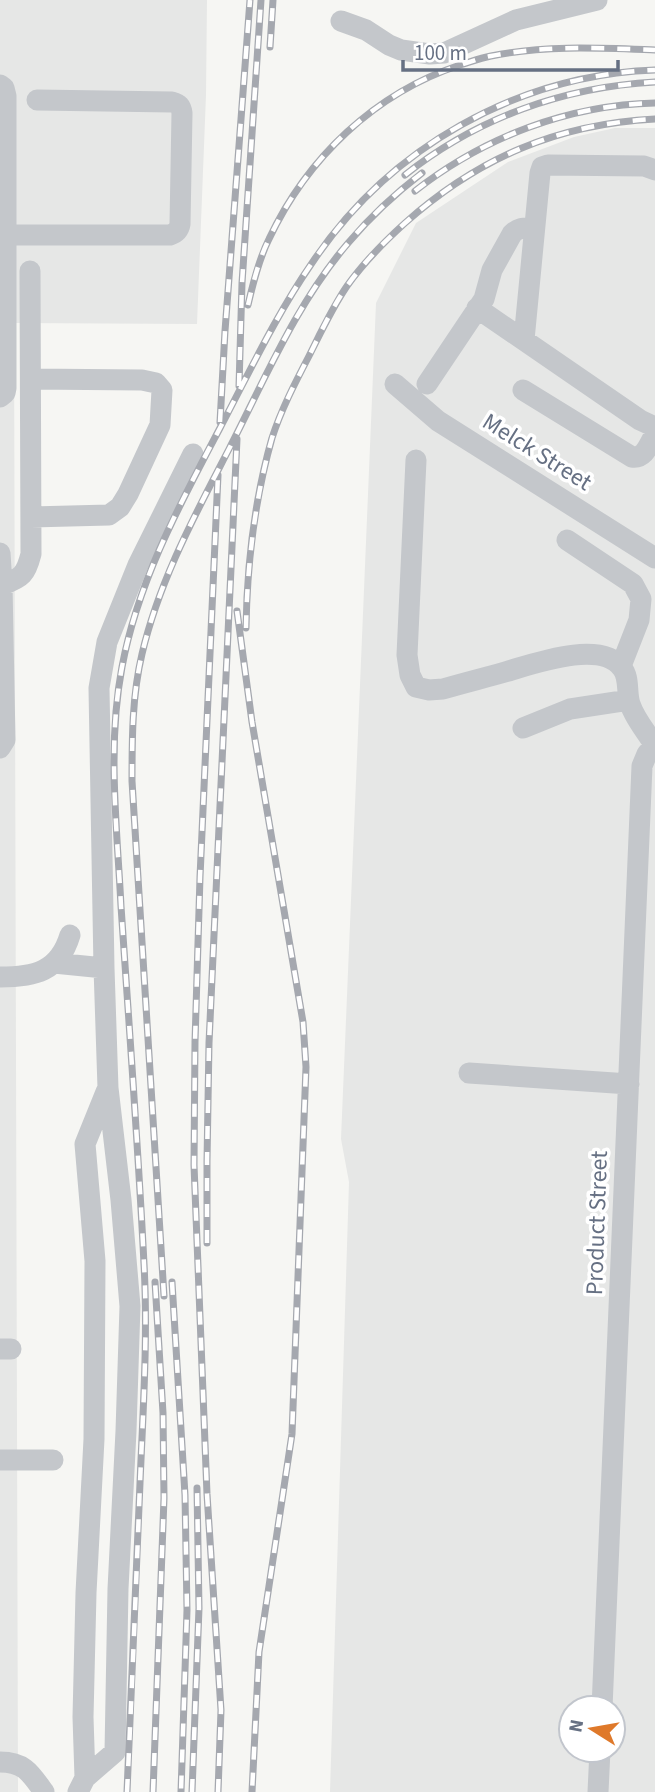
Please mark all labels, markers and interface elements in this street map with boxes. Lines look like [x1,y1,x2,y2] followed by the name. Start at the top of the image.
[403,28,618,72] scale bar
[414,38,467,68] text: 100 m
[475,405,599,499] street label: Melck Street
[577,1150,617,1296] street label: Product Street
[557,1694,627,1764] north arrow
[562,1717,591,1735] text: N

